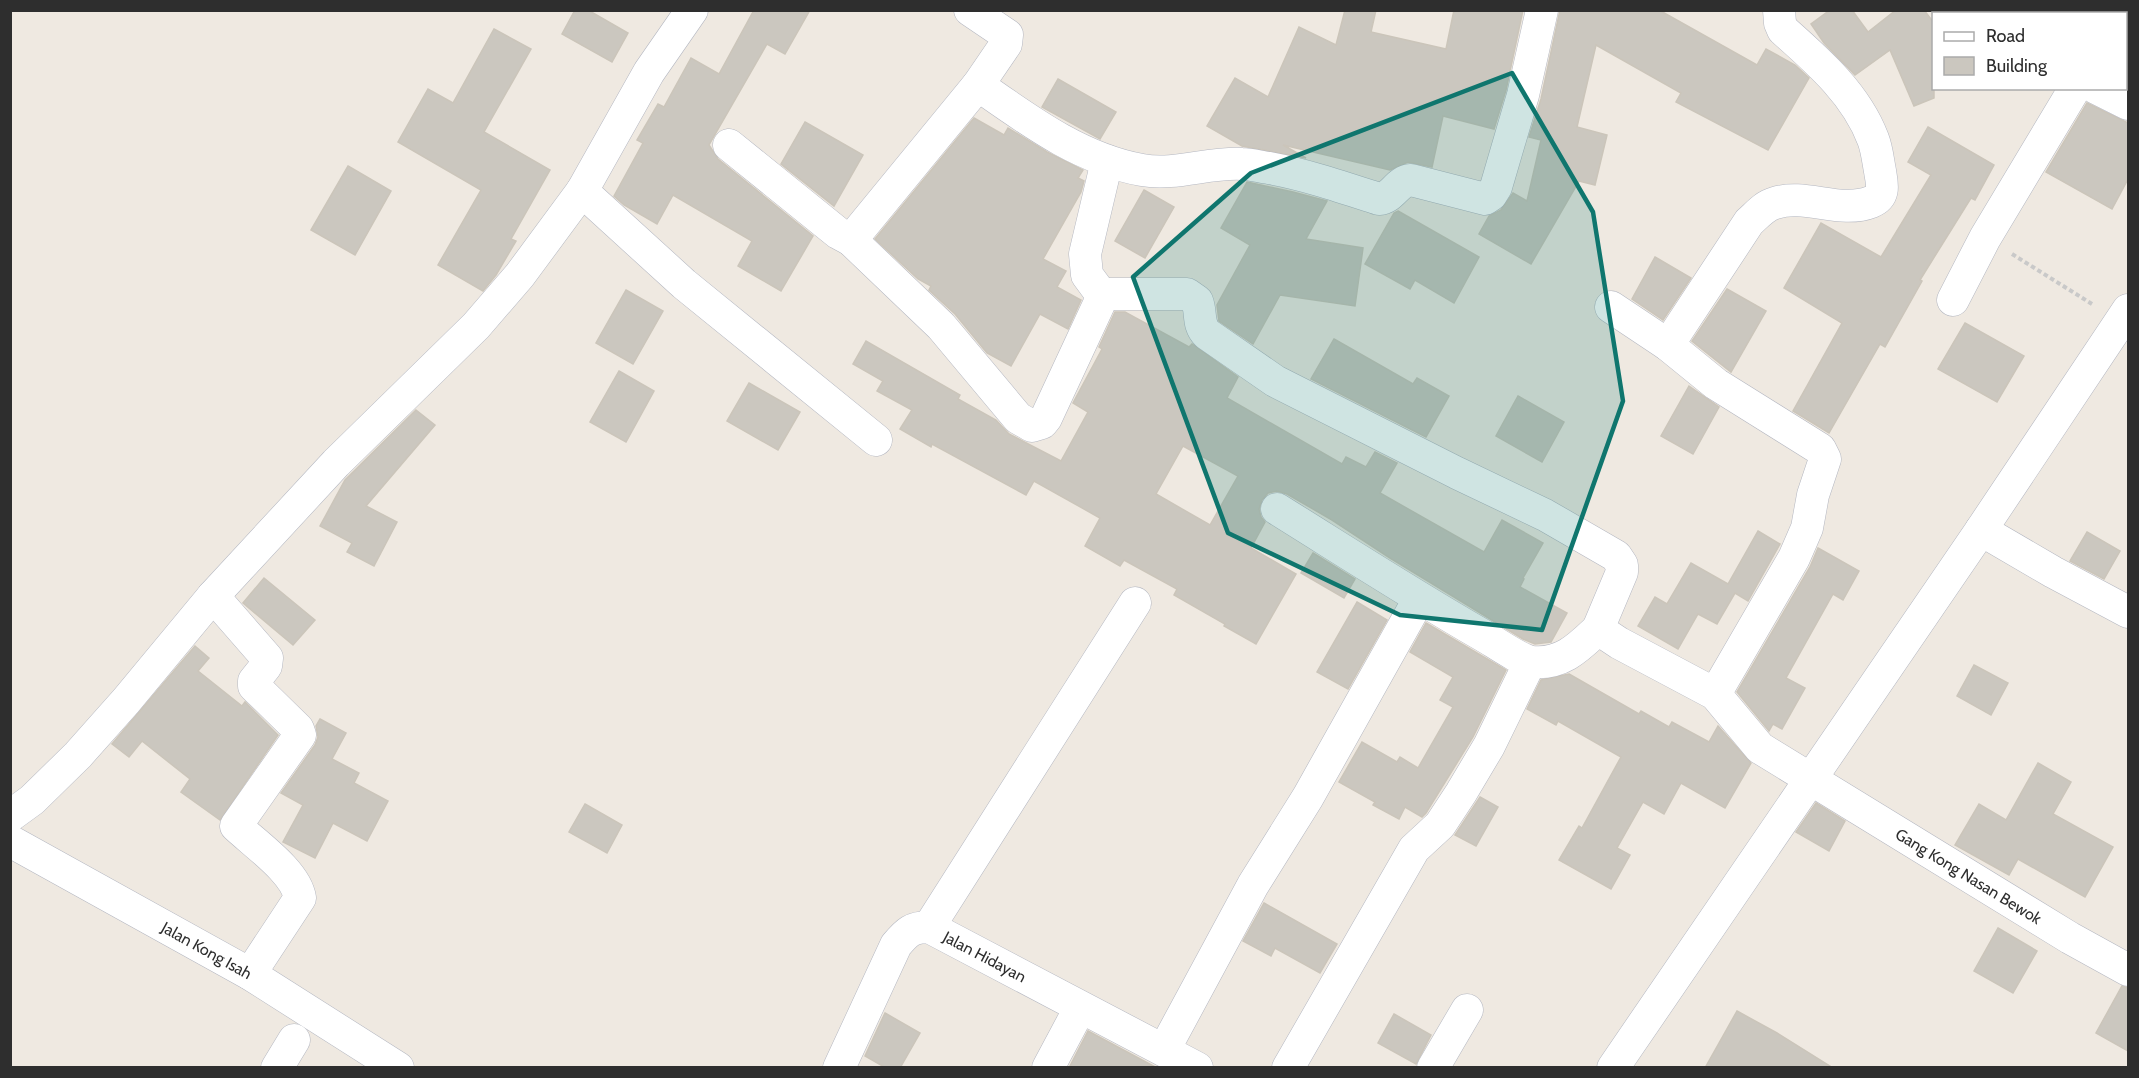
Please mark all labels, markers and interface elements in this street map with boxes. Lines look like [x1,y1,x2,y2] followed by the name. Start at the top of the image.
[1932,12,2127,90] legend
[1986,25,2025,47] text: Road
[1986,55,2048,77] text: Building
[1892,824,2046,928] street label: Gang Kong Nasan Bewok
[157,917,255,983] street label: Jalan Kong Isah
[939,926,1030,986] street label: Jalan Hidayan

